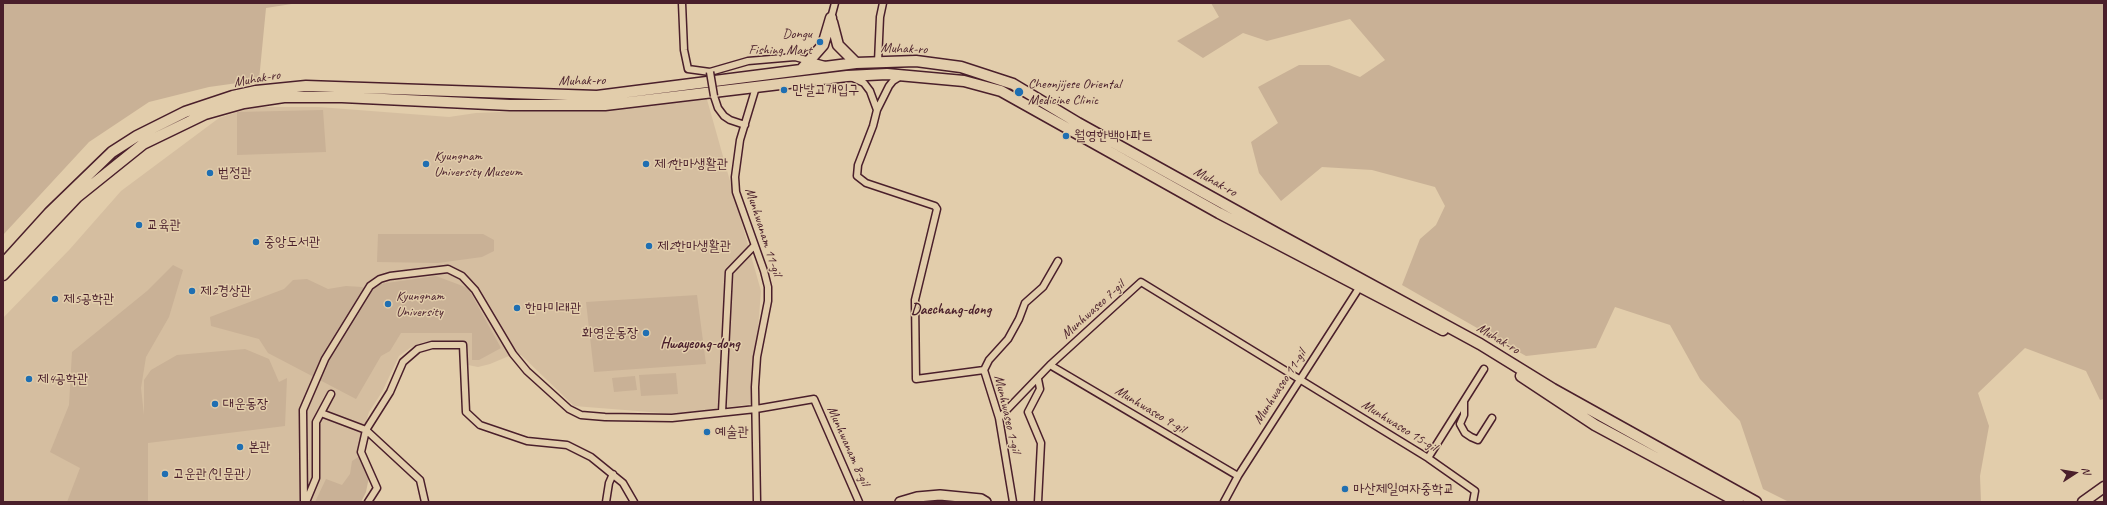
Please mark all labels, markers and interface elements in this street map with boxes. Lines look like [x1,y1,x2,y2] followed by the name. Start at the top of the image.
[749,26,812,58] place label: Dongu Fishing Mart
[815,37,825,47] marker: Dongu Fishing Mart
[880,40,928,58] street label: Muhak-ro
[232,67,282,91] street label: Muhak-ro
[558,72,606,90] street label: Muhak-ro
[1028,76,1121,108] place label: Cheonjijese Oriental Medicine Clinic
[792,82,860,98] place label: 만날고개입구
[779,85,789,95] marker: 만날고개입구
[1013,86,1025,98] marker: Cheonjijese Oriental Medicine Clinic
[1074,128,1153,144] place label: 월영한백아파트
[1061,131,1071,141] marker: 월영한백아파트
[434,148,522,180] place label: Kyungnam University Museum
[654,156,728,172] place label: 제1한마생활관
[421,159,431,169] marker: Kyungnam University Museum
[641,159,651,169] marker: 제1한마생활관
[1190,163,1240,201] street label: Muhak-ro
[218,165,252,181] place label: 법정관
[205,168,215,178] marker: 법정관
[741,186,785,278] street label: Munhwanam 11-gil
[147,217,181,233] place label: 교육관
[134,220,144,230] marker: 교육관
[264,234,320,250] place label: 중앙도서관
[251,237,261,247] marker: 중앙도서관
[657,238,731,254] place label: 제2한마생활관
[644,241,654,251] marker: 제2한마생활관
[1058,277,1128,343] street label: Munhwaseo 7-gil
[200,283,251,299] place label: 제2경상관
[187,286,197,296] marker: 제2경상관
[396,288,444,320] place label: Kyungnam University
[63,291,114,307] place label: 제5공학관
[50,294,60,304] marker: 제5공학관
[383,299,393,309] marker: Kyungnam University
[525,300,581,316] place label: 한마미래관
[911,301,991,319] district label: Daechang-dong
[512,303,522,313] marker: 한마미래관
[1474,320,1522,358] street label: Muhak-ro
[582,325,638,341] place label: 화영운동장
[641,328,651,338] marker: 화영운동장
[660,335,740,353] district label: Hwayeong-dong
[1250,347,1310,427] street label: Munhwaseo 11-gil
[37,371,88,387] place label: 제4공학관
[24,374,34,384] marker: 제4공학관
[990,374,1024,454] street label: Munhwaseo 1-gil
[1112,382,1188,438] street label: Munhwaseo 9-gil
[223,396,268,412] place label: 대운동장
[1358,396,1440,456] street label: Munhwaseo 15-gil
[210,399,220,409] marker: 대운동장
[823,403,873,489] street label: Munhwanam 8-gil
[715,424,749,440] place label: 예술관
[702,427,712,437] marker: 예술관
[248,439,271,455] place label: 본관
[235,442,245,452] marker: 본관
[2055,453,2095,493] north arrow
[173,466,250,482] place label: 고운관(인문관)
[2079,466,2094,475] text: N
[160,469,170,479] marker: 고운관(인문관)
[1353,481,1454,497] place label: 마산제일여자중학교
[1340,484,1350,494] marker: 마산제일여자중학교

